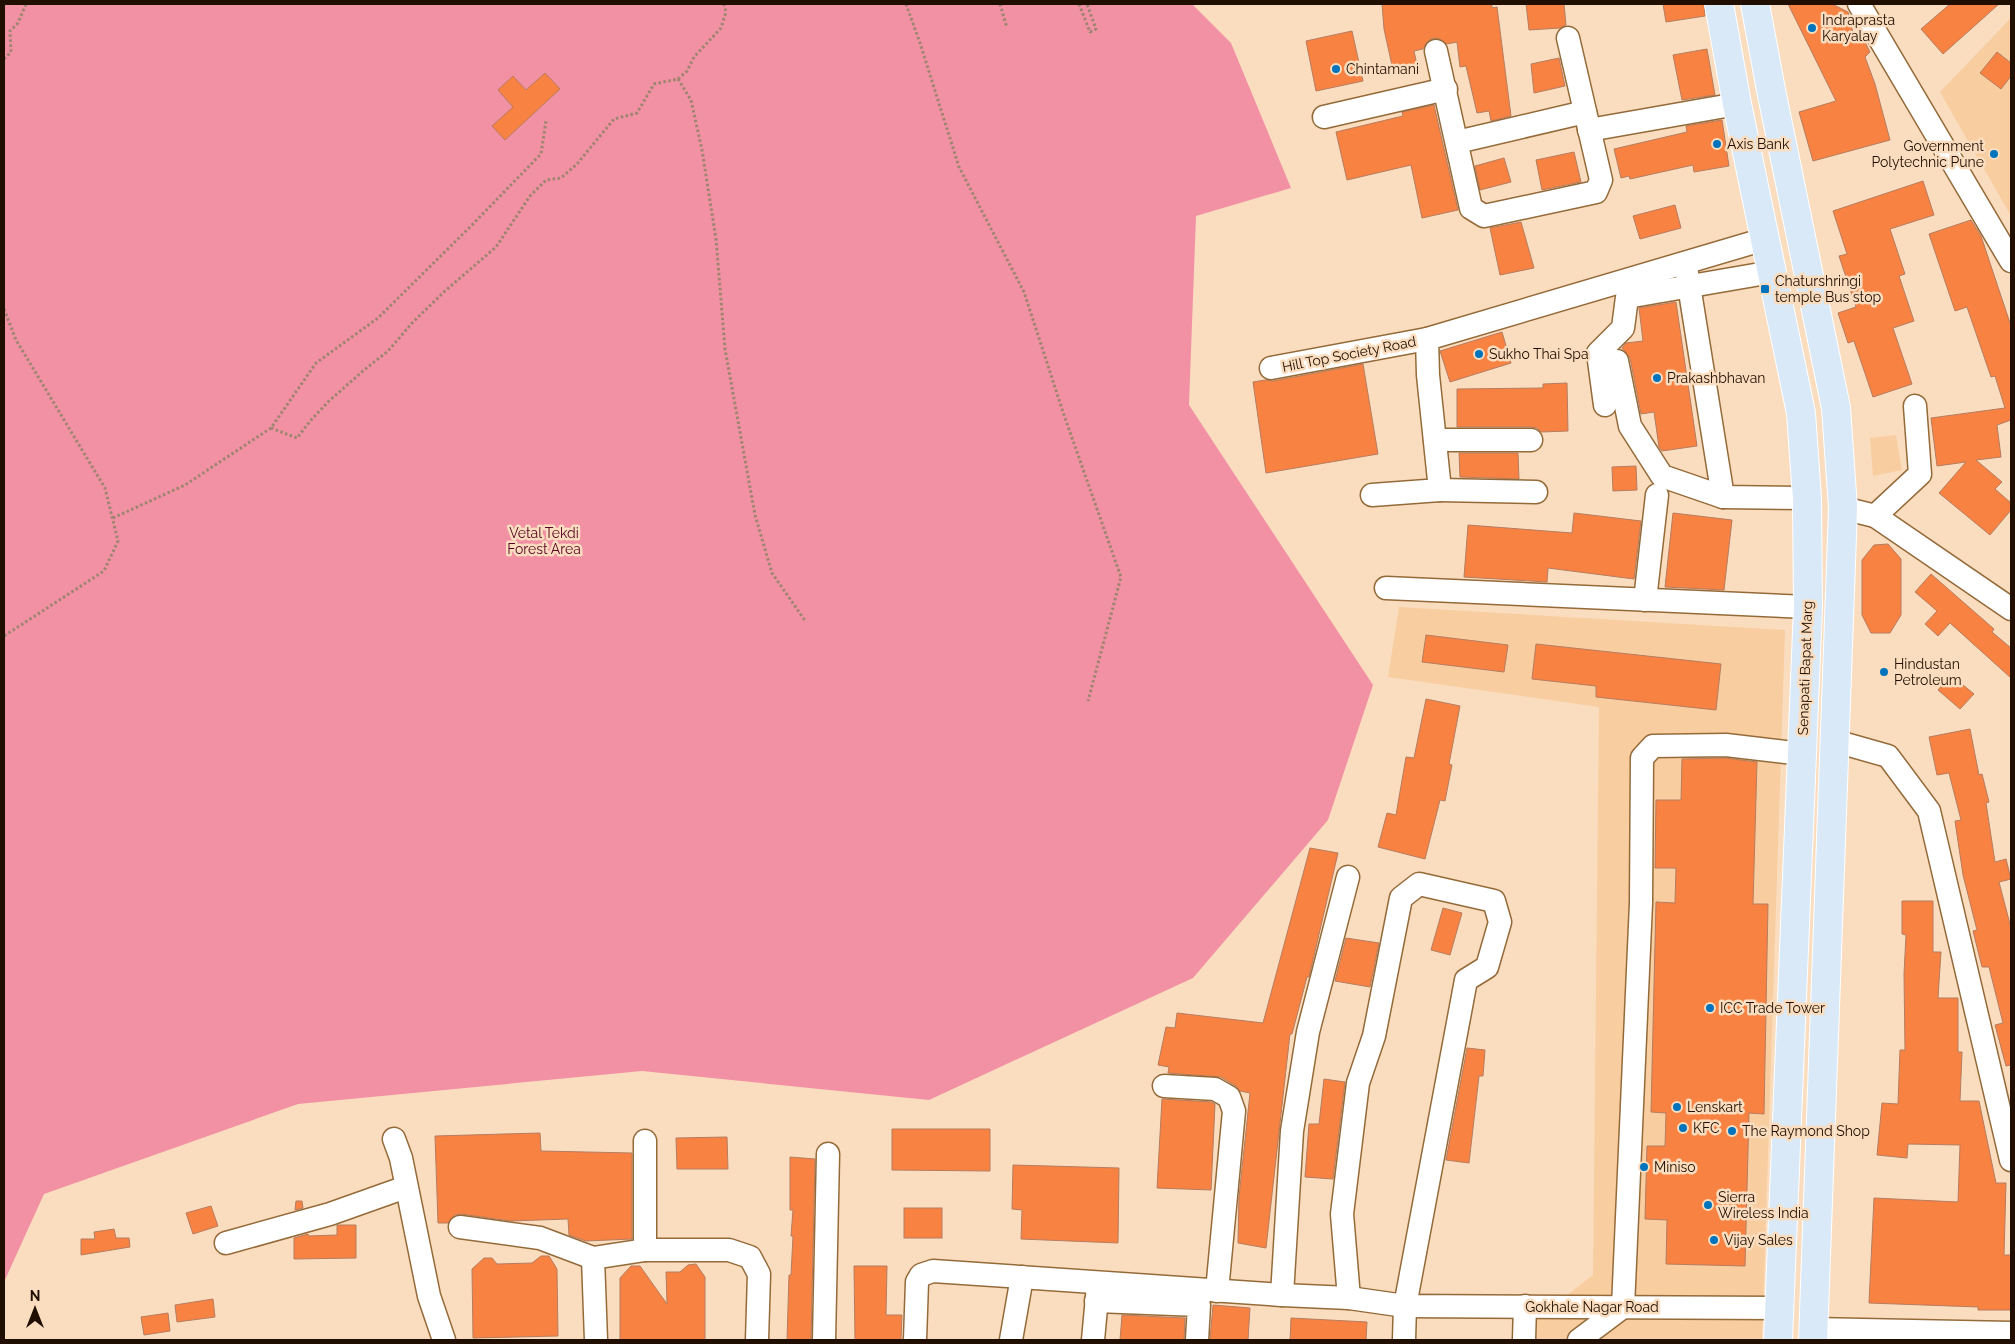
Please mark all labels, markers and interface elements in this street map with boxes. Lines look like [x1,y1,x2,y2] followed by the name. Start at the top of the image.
[1822,12,1895,44] place label: Indraprasta Karyalay
[1806,22,1818,34] marker: Indraprasta Karyalay
[1346,61,1419,77] place label: Chintamani
[1330,63,1342,75] marker: Chintamani
[1727,136,1790,152] place label: Axis Bank
[1711,138,1723,150] marker: Axis Bank
[1871,138,1984,170] place label: Government Polytechnic Pune
[1988,148,2000,160] marker: Government Polytechnic Pune
[1775,273,1882,305] place label: Chaturshringi temple Bus stop
[1759,283,1771,295] marker: Chaturshringi temple Bus stop
[1281,333,1417,375] street label: Hill Top Society Road
[1489,346,1589,362] place label: Sukho Thai Spa
[1473,348,1485,360] marker: Sukho Thai Spa
[1667,370,1765,386] place label: Prakashbhavan
[1651,372,1663,384] marker: Prakashbhavan
[507,525,581,557] park label: Vetal Tekdi Forest Area
[1795,600,1815,736] street label: Senapati Bapat Marg
[1894,656,1962,688] place label: Hindustan Petroleum
[1878,666,1890,678] marker: Hindustan Petroleum
[1720,1000,1825,1016] place label: ICC Trade Tower
[1704,1002,1716,1014] marker: ICC Trade Tower
[1687,1099,1743,1115] place label: Lenskart
[1671,1101,1683,1113] marker: Lenskart
[1693,1120,1720,1136] place label: KFC
[1677,1122,1689,1134] marker: KFC
[1742,1123,1870,1139] place label: The Raymond Shop
[1726,1125,1738,1137] marker: The Raymond Shop
[1654,1159,1696,1175] place label: Miniso
[1638,1161,1650,1173] marker: Miniso
[1718,1189,1809,1221] place label: Sierra Wireless India
[1702,1199,1714,1211] marker: Sierra Wireless India
[1724,1232,1793,1248] place label: Vijay Sales
[1708,1234,1720,1246] marker: Vijay Sales
[10,1284,60,1334] north arrow
[30,1288,40,1304] text: N
[1525,1299,1659,1315] street label: Gokhale Nagar Road

